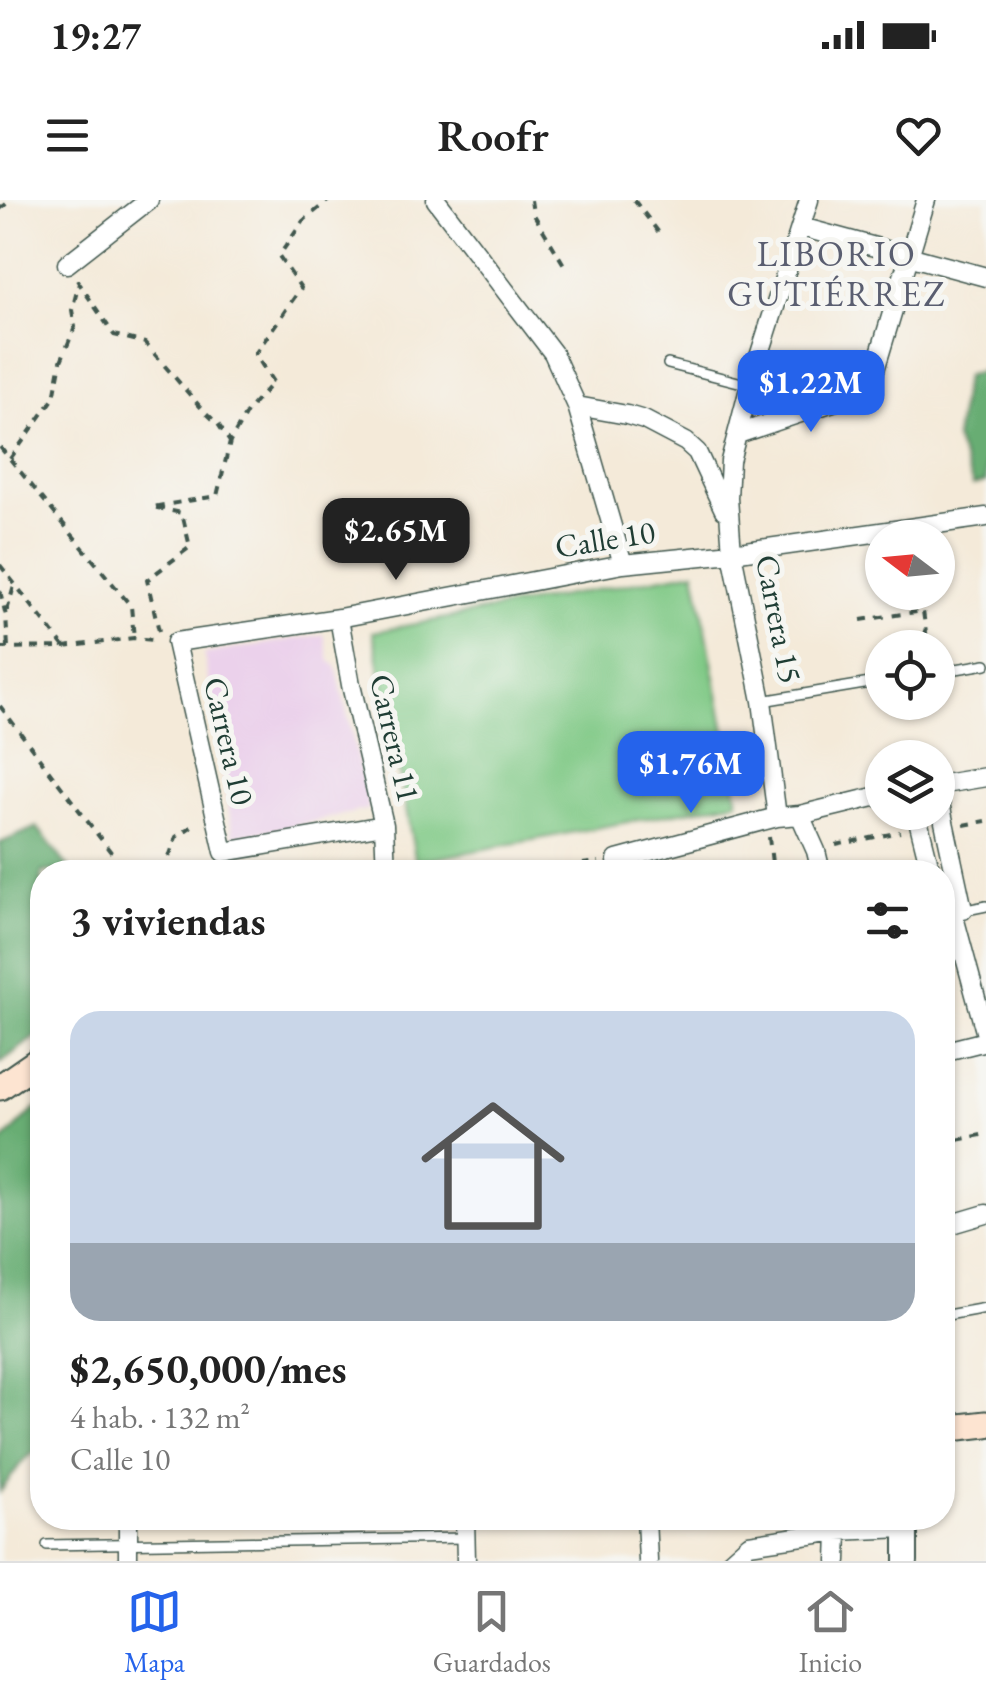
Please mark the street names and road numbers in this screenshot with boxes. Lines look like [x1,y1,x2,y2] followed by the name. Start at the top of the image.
[552,510,658,568] street label: Calle 10
[746,551,812,687] street label: Carrera 15
[360,670,430,806] street label: Carrera 11
[194,673,264,809] street label: Carrera 10

